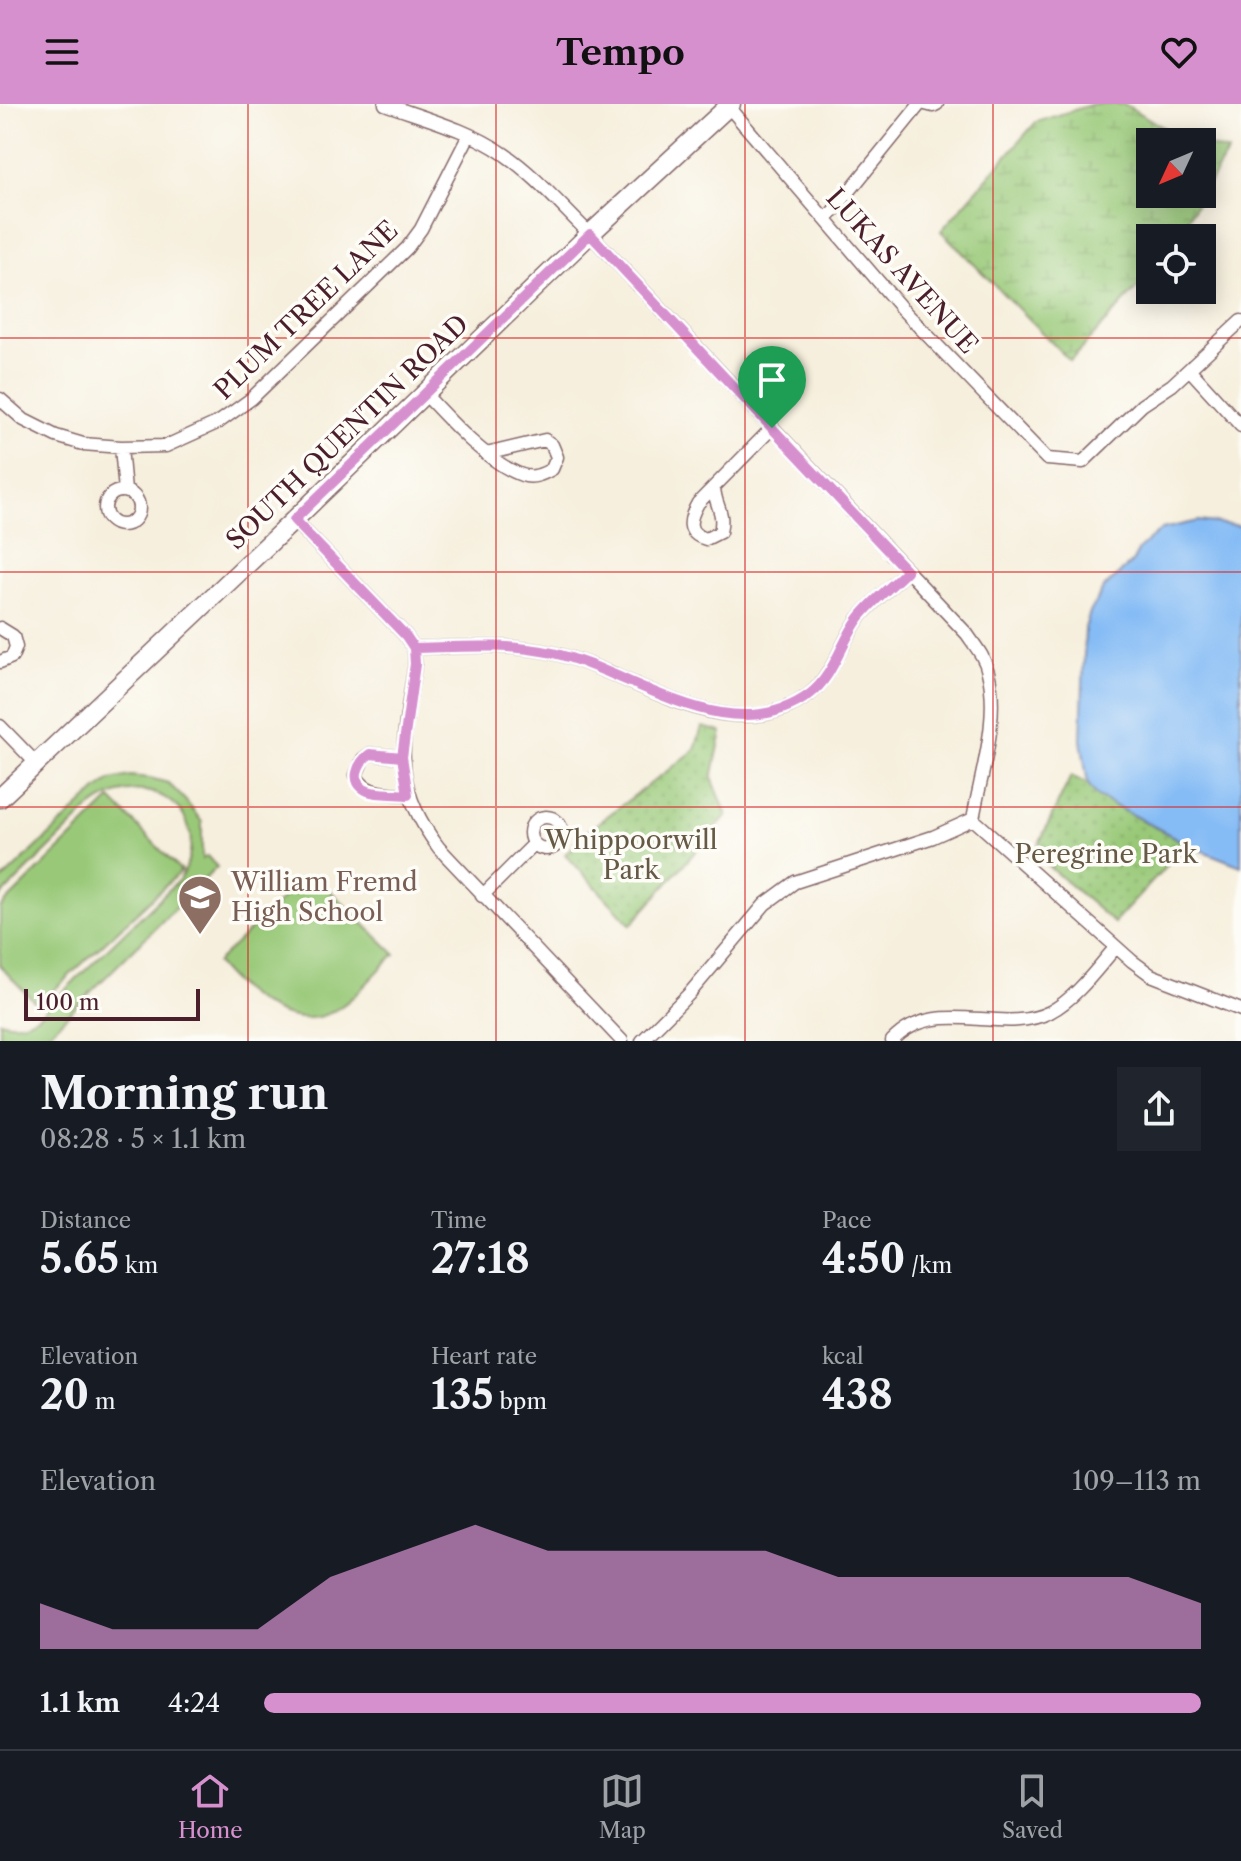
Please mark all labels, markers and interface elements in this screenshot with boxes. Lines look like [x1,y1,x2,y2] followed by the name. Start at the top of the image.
[40,30,84,74] icon: menu
[556,30,685,74] text: Tempo
[1157,30,1201,74] icon: heart
[1136,128,1216,208] north arrow
[1136,128,1216,304] map controls
[819,182,985,360] street label: LUKAS AVENUE
[207,214,405,406] street label: PLUM TREE LANE
[1136,224,1216,304] button: locate
[219,308,475,556] street label: SOUTH QUENTIN ROAD
[738,346,806,428] pin
[750,358,794,402] icon: arrive
[543,824,718,886] park label: Whippoorwill Park
[1014,838,1198,870] park label: Peregrine Park
[230,866,418,928] place label: William Fremd High School
[176,873,224,936] school or university icon: William Fremd High School
[24,985,200,1021] scale bar
[36,989,99,1016] text: 100 m
[40,1066,329,1120] text: Morning run
[1117,1067,1201,1151] button: share
[40,1123,246,1155] text: 08:28 · 5 × 1.1 km
[40,1207,131,1234] text: Distance
[431,1207,487,1234] text: Time
[822,1207,872,1234] text: Pace
[40,1234,119,1283] text: 5.65
[431,1234,530,1283] text: 27:18
[822,1234,905,1283] text: 4:50
[119,1252,158,1279] text: km
[905,1252,952,1279] text: /km
[40,1343,138,1370] text: Elevation
[431,1343,537,1370] text: Heart rate
[822,1343,864,1370] text: kcal
[40,1370,89,1419] text: 20
[431,1370,494,1419] text: 135
[822,1370,893,1419] text: 438
[89,1388,115,1415] text: m
[494,1388,547,1415] text: bpm
[40,1465,156,1497] text: Elevation
[1072,1465,1201,1497] text: 109–113 m
[40,1687,120,1719] text: 1.1 km
[168,1687,220,1719] text: 4:24
[178,1769,243,1844] tab: Home
[599,1769,646,1844] tab: Map
[1002,1769,1063,1844] tab: Saved

